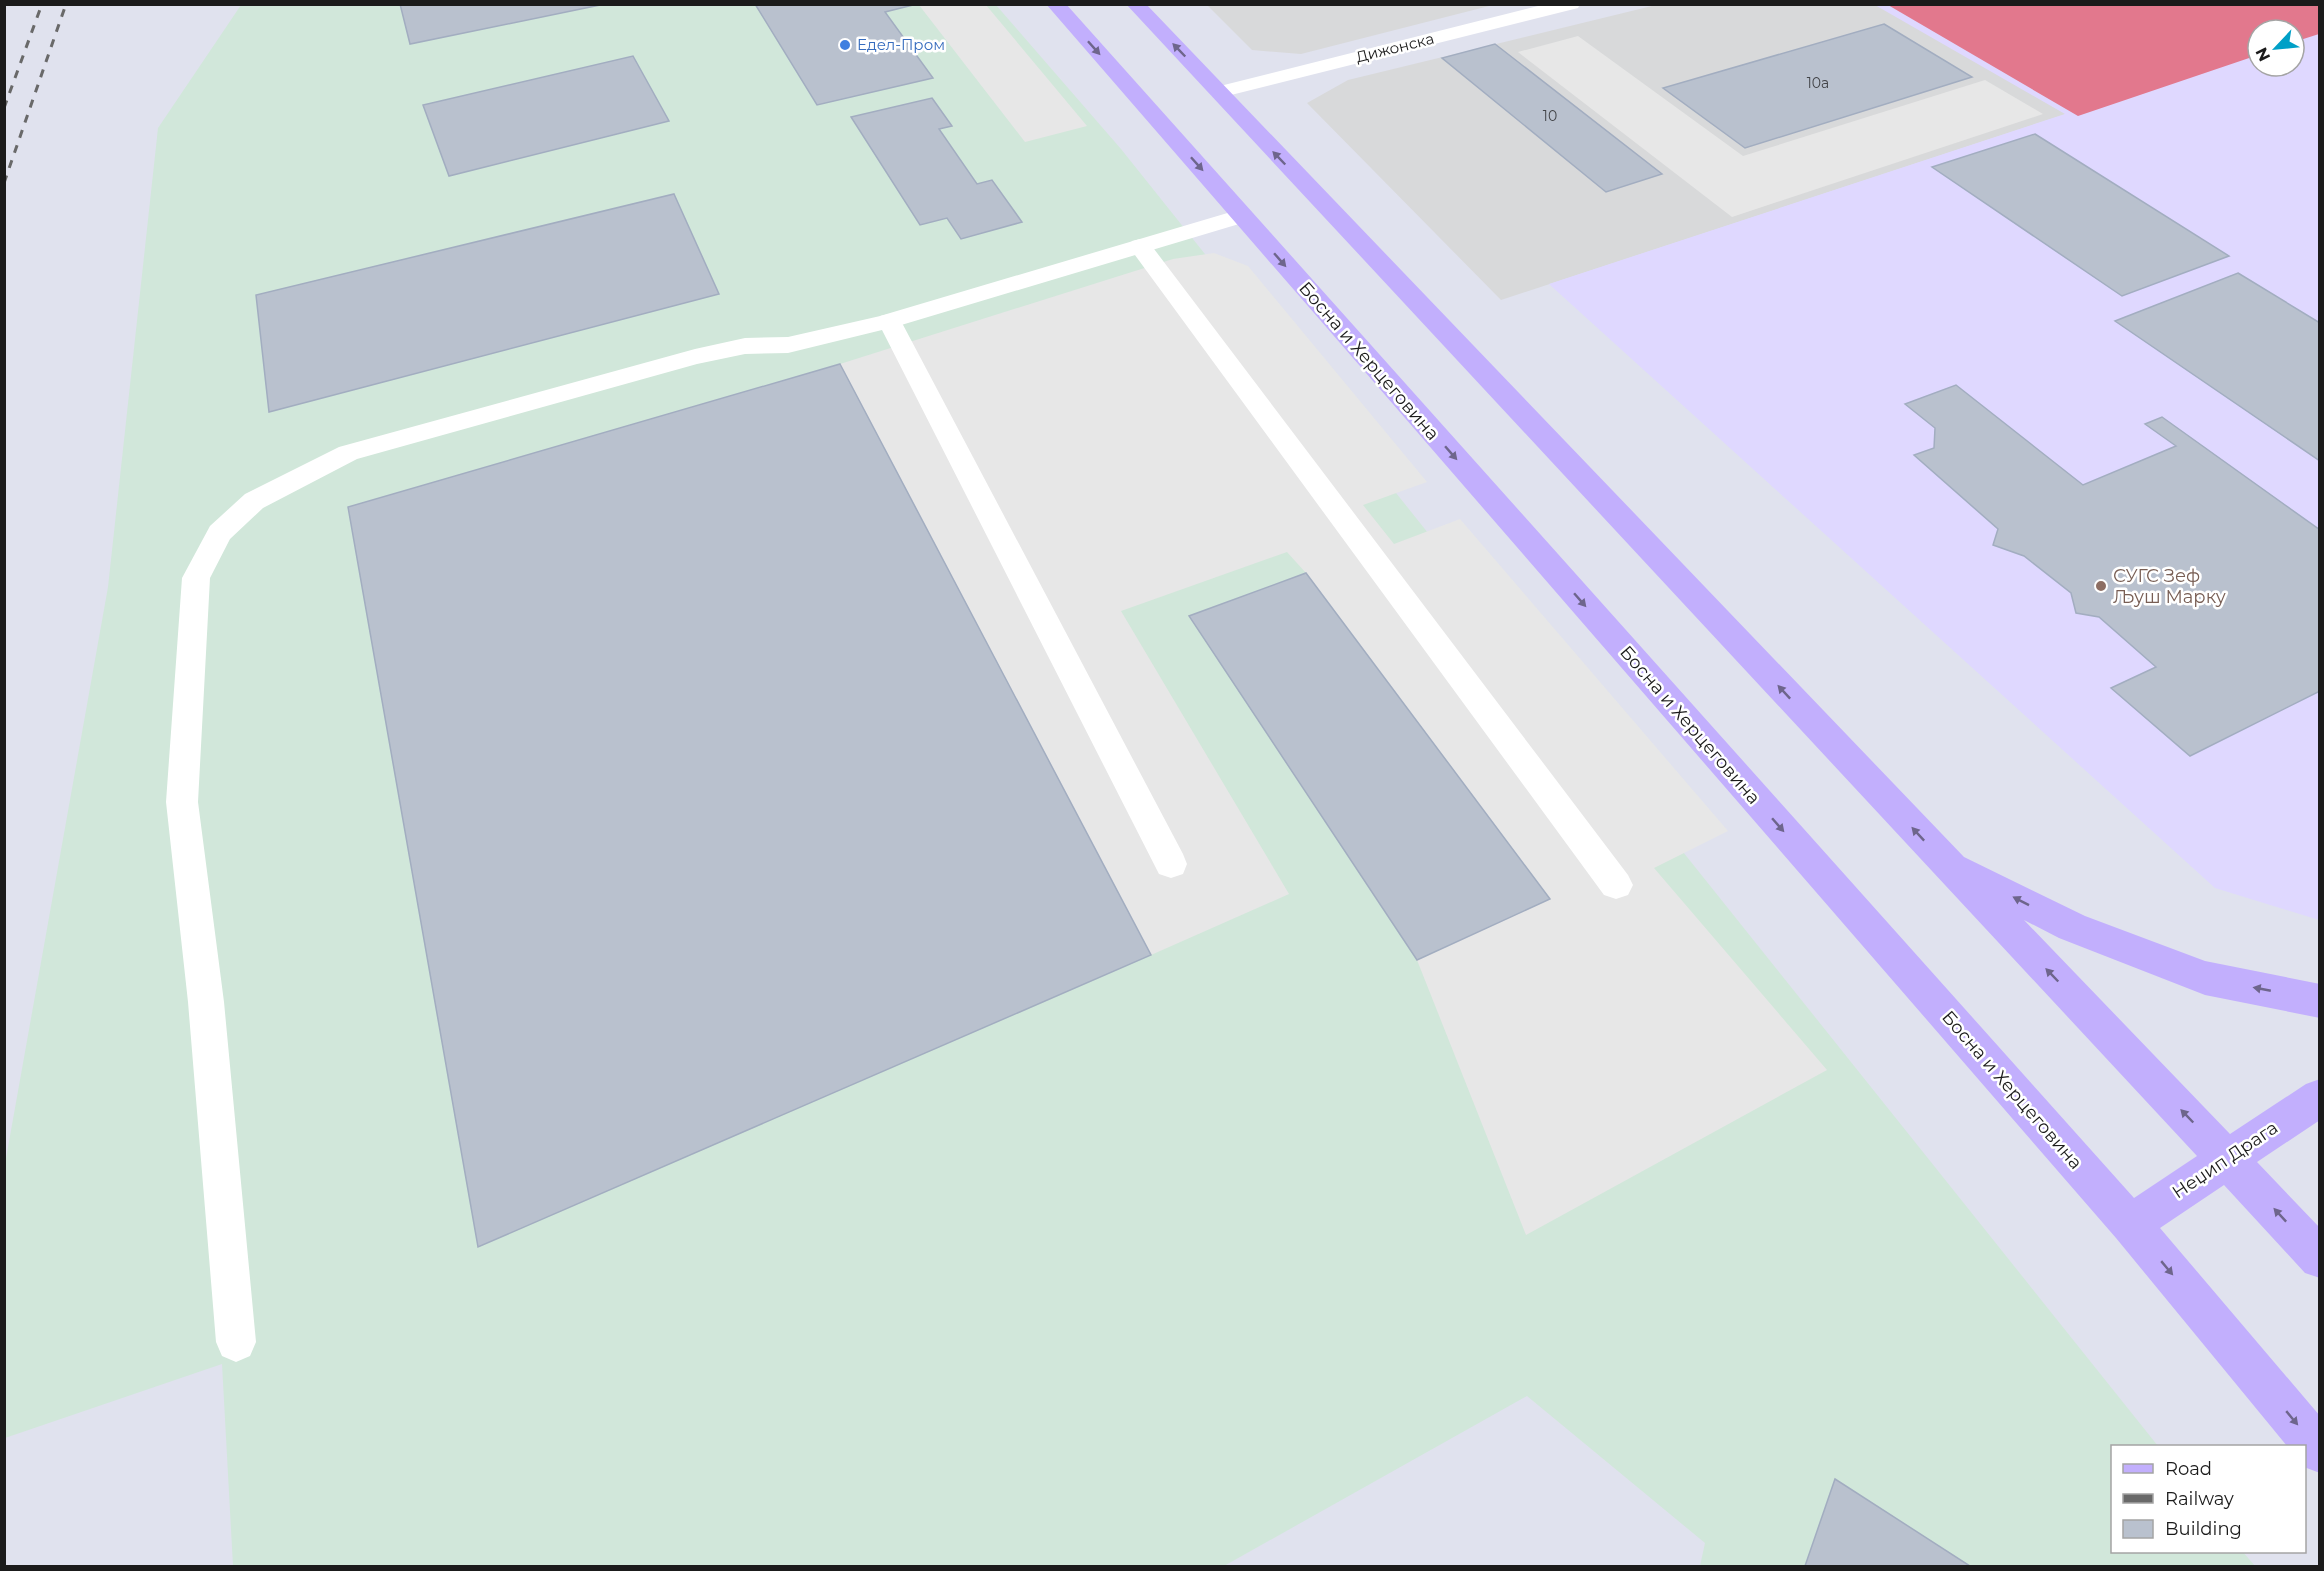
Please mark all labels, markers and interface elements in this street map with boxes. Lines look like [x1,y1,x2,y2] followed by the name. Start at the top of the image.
[2246,18,2306,78] north arrow
[1354,29,1436,66] street label: Дижонска
[857,35,945,54] place label: Едел-Пром
[838,38,852,52] marker: Едел-Пром
[1087,40,1100,55] one-way arrow
[1172,42,1186,57] one-way arrow
[2252,44,2274,64] text: N
[1807,74,1829,92] house number: 10а
[1543,107,1557,125] house number: 10
[1273,152,1287,166] one-way arrow
[1190,156,1203,171] one-way arrow
[1273,252,1286,267] one-way arrow
[1294,277,1444,445] street label: Босна и Херцеговина
[1444,446,1458,461] one-way arrow
[2113,565,2226,608] place label: СУГС Зеф Љуш Марку
[2094,579,2108,593] marker: СУГС Зеф Љуш Марку
[1573,592,1586,607] one-way arrow
[1615,641,1765,809] street label: Босна и Херцеговина
[1777,685,1791,700] one-way arrow
[1771,817,1784,832] one-way arrow
[1912,827,1925,842] one-way arrow
[2012,896,2029,906] one-way arrow
[2046,969,2060,983] one-way arrow
[2252,984,2271,993] one-way arrow
[1937,1006,2087,1174] street label: Босна и Херцеговина
[2180,1109,2194,1124] one-way arrow
[2168,1117,2282,1203] street label: Неџип Драга
[2273,1208,2287,1223] one-way arrow
[2160,1260,2173,1275] one-way arrow
[2285,1410,2298,1425] one-way arrow
[2111,1445,2306,1553] legend
[2165,1458,2212,1480] text: Road
[2165,1488,2234,1510] text: Railway
[2165,1518,2242,1540] text: Building

